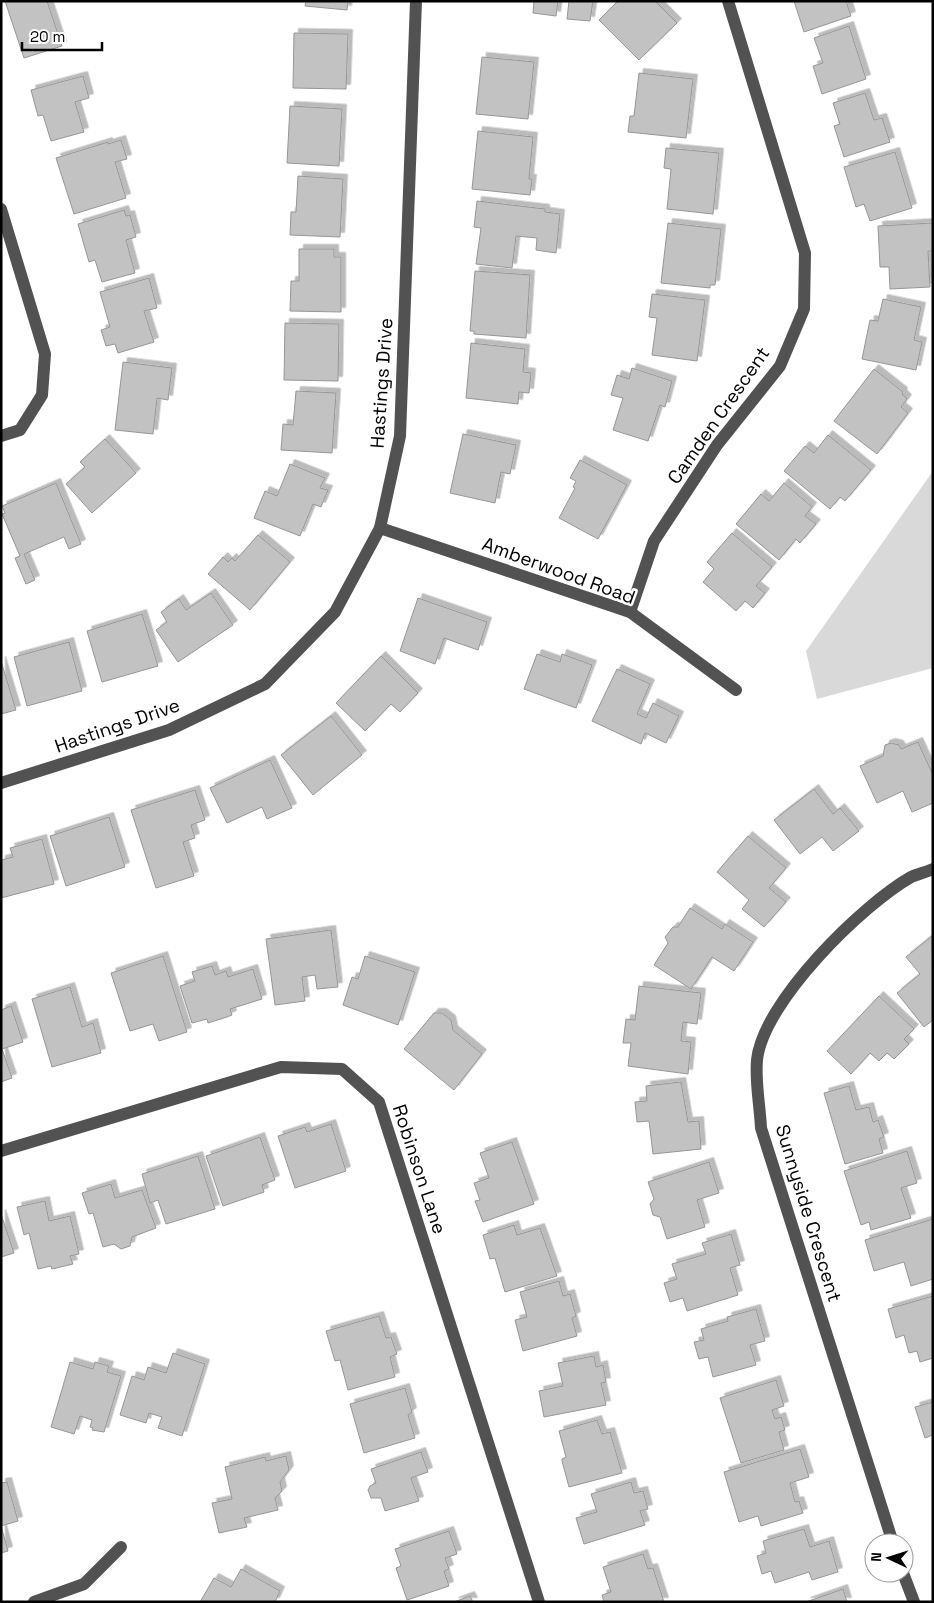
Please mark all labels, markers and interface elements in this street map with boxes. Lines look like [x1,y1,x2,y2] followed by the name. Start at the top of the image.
[22,20,102,52] scale bar
[30,27,65,46] text: 20 m
[364,317,399,449] street label: Hastings Drive
[662,342,775,489] street label: Camden Crescent
[479,531,639,610] street label: Amberwood Road
[51,692,183,759] street label: Hastings Drive
[387,1101,452,1237] street label: Robinson Lane
[770,1121,847,1305] street label: Sunnyside Crescent
[864,1533,914,1583] north arrow
[867,1552,885,1562] text: N

